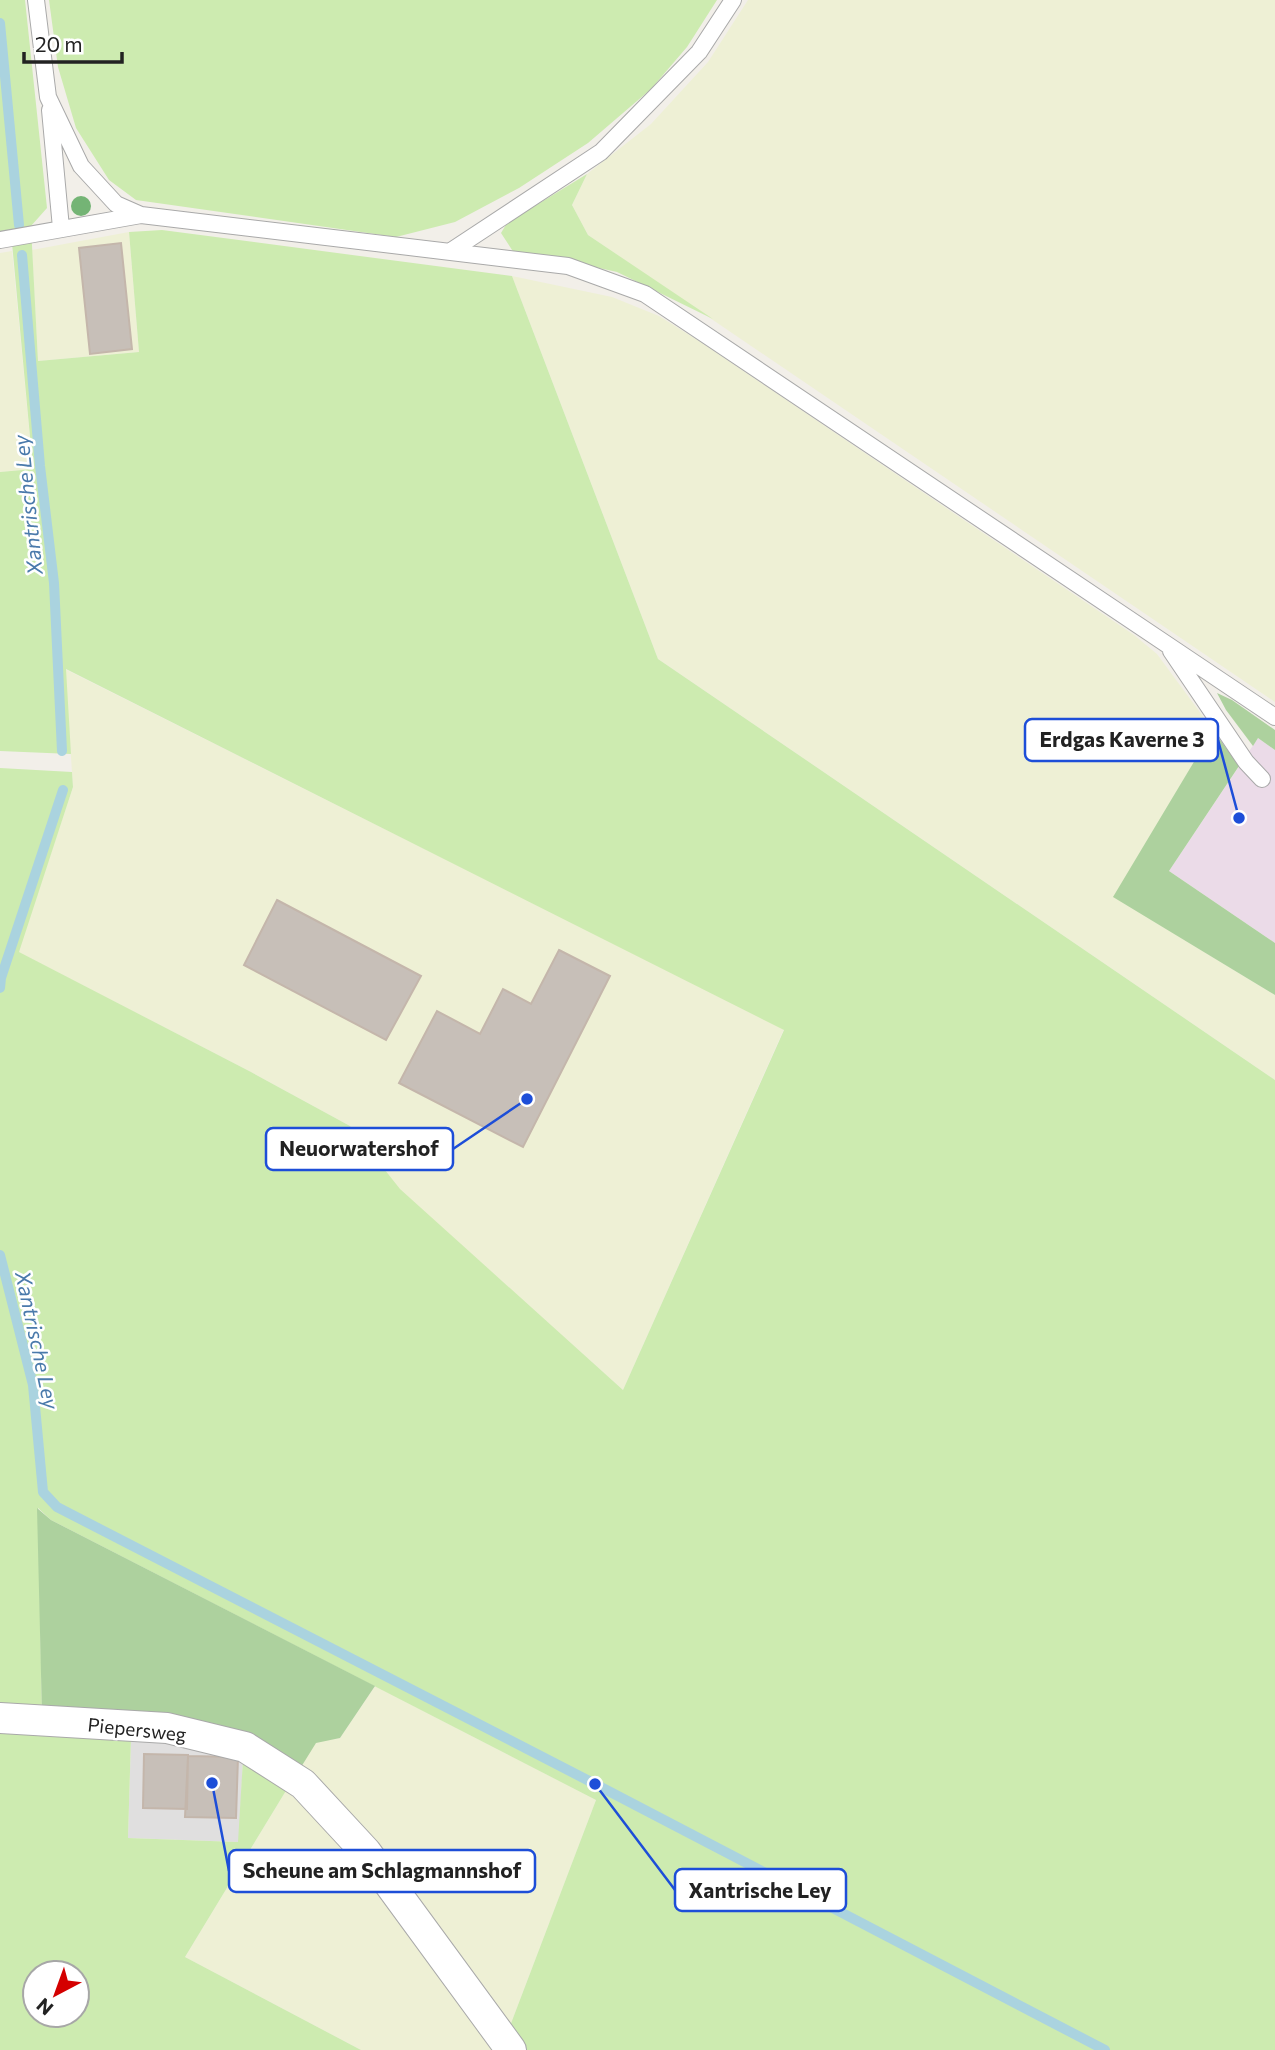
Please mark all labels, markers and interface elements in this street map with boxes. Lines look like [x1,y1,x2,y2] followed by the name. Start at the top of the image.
[24,21,122,65] scale bar
[35,31,83,56] text: 20 m
[7,433,47,577] water label: Xantrische Ley
[1025,719,1218,761] callout: Erdgas Kaverne 3
[1039,726,1205,751] text: Erdgas Kaverne 3
[266,1128,453,1170] callout: Neuorwatershof
[279,1135,439,1160] text: Neuorwatershof
[11,1268,65,1412] water label: Xantrische Ley
[87,1712,187,1746] street label: Piepersweg
[229,1850,535,1892] callout: Scheune am Schlagmannshof
[243,1857,522,1882] text: Scheune am Schlagmannshof
[675,1869,846,1911] callout: Xantrische Ley
[688,1877,832,1902] text: Xantrische Ley
[21,1959,91,2029] north arrow
[32,1994,57,2021] text: N

